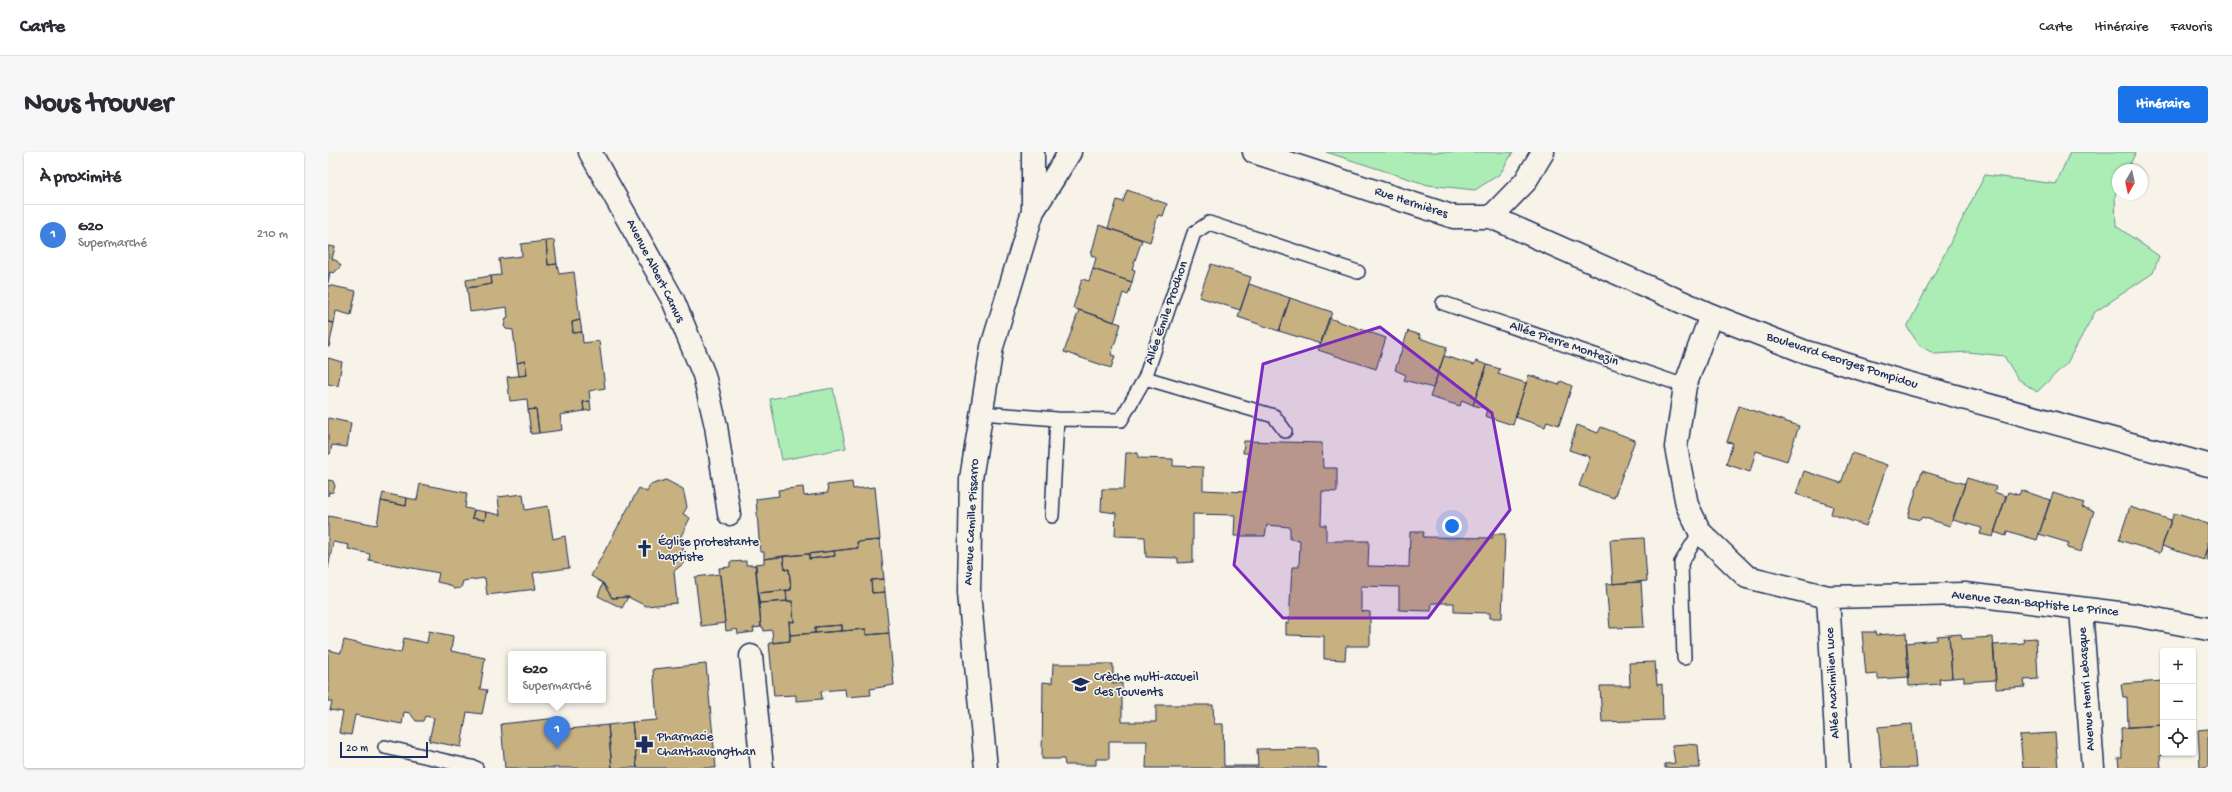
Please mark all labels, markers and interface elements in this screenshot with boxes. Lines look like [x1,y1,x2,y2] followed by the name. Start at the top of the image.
[20,16,65,39] text: Carte
[2039,19,2073,36] text: Carte
[2095,19,2148,36] text: Itinéraire
[2170,19,2212,36] text: Favoris
[2118,86,2208,123] button: Itinéraire
[24,88,173,121] text: Nous trouver
[2112,164,2148,200] north arrow
[40,168,121,188] text: À proximité
[1372,184,1451,222] street label: Rue Hermières
[623,217,688,326] street label: Avenue Albert Camus
[78,218,103,236] text: G20
[50,227,56,242] text: 1
[257,227,288,242] text: 210 m
[78,236,147,251] text: Supermarché
[1141,258,1192,367] street label: Allée Émile Prodhon
[1508,318,1621,370] street label: Allée Pierre Montezin
[1763,329,1920,393] street label: Boulevard Georges Pompidou
[961,458,983,586] street label: Avenue Camille Pissarro
[1442,516,1462,536] your location
[658,534,759,565] place label: Église protestante baptiste
[635,539,655,559] church icon: Église protestante baptiste
[1951,588,2120,620] street label: Avenue Jean-Baptiste Le Prince
[2075,626,2099,751] street label: Avenue Henri Lebasque
[1823,627,1843,739] street label: Allée Maximilien Luce
[2160,648,2196,756] map controls
[2160,648,2196,684] button: +
[508,651,606,703] popup
[523,661,548,679] text: G20
[1094,670,1199,700] place label: Crèche multi-accueil des Touvents
[1071,674,1091,694] school or university icon: Crèche multi-accueil des Touvents
[523,679,592,694] text: Supermarché
[2160,684,2196,720] button: −
[544,716,570,749] pin: 1
[2160,720,2196,756] button: locate
[656,730,756,760] place label: Pharmacie Chanthavongthan
[634,734,654,754] pharmacy icon: Pharmacie Chanthavongthan
[340,740,428,759] scale bar
[346,743,368,755] text: 20 m

